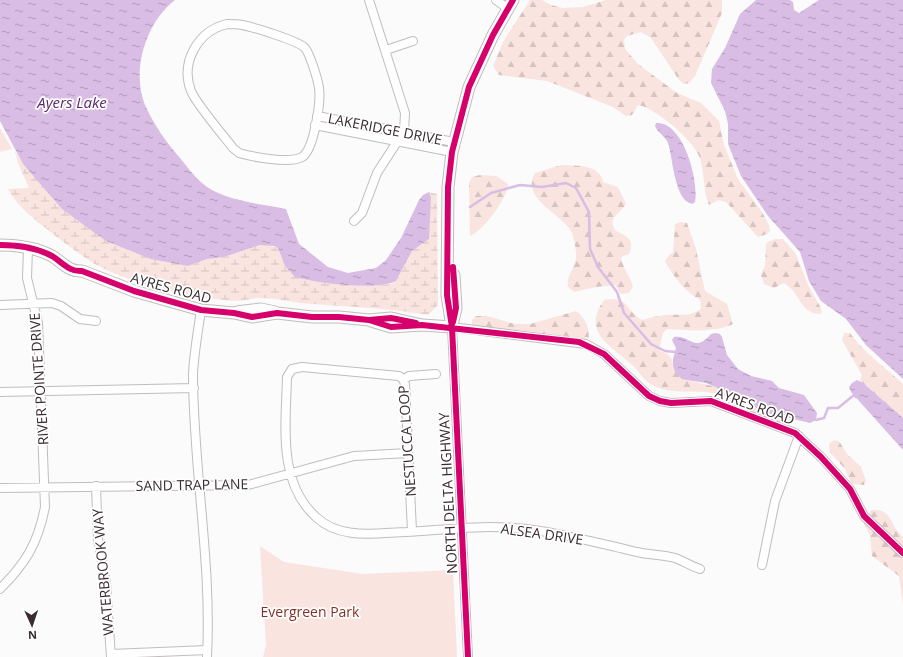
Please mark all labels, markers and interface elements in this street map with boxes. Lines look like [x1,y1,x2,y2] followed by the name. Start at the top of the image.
[36,92,107,112] water label: Ayers Lake
[327,108,444,149] street label: LAKERIDGE DRIVE
[129,268,214,307] street label: AYRES ROAD
[24,312,53,446] street label: RIVER POINTE DRIVE
[713,382,797,429] street label: AYRES ROAD
[393,385,420,497] street label: NESTUCCA LOOP
[434,412,461,574] street label: NORTH DELTA HIGHWAY
[136,474,248,495] street label: SAND TRAP LANE
[87,508,118,636] street label: WATERBROOK WAY
[500,518,584,549] street label: ALSEA DRIVE
[261,602,360,621] park label: Evergreen Park
[12,605,52,645] north arrow
[28,628,37,643] text: N

